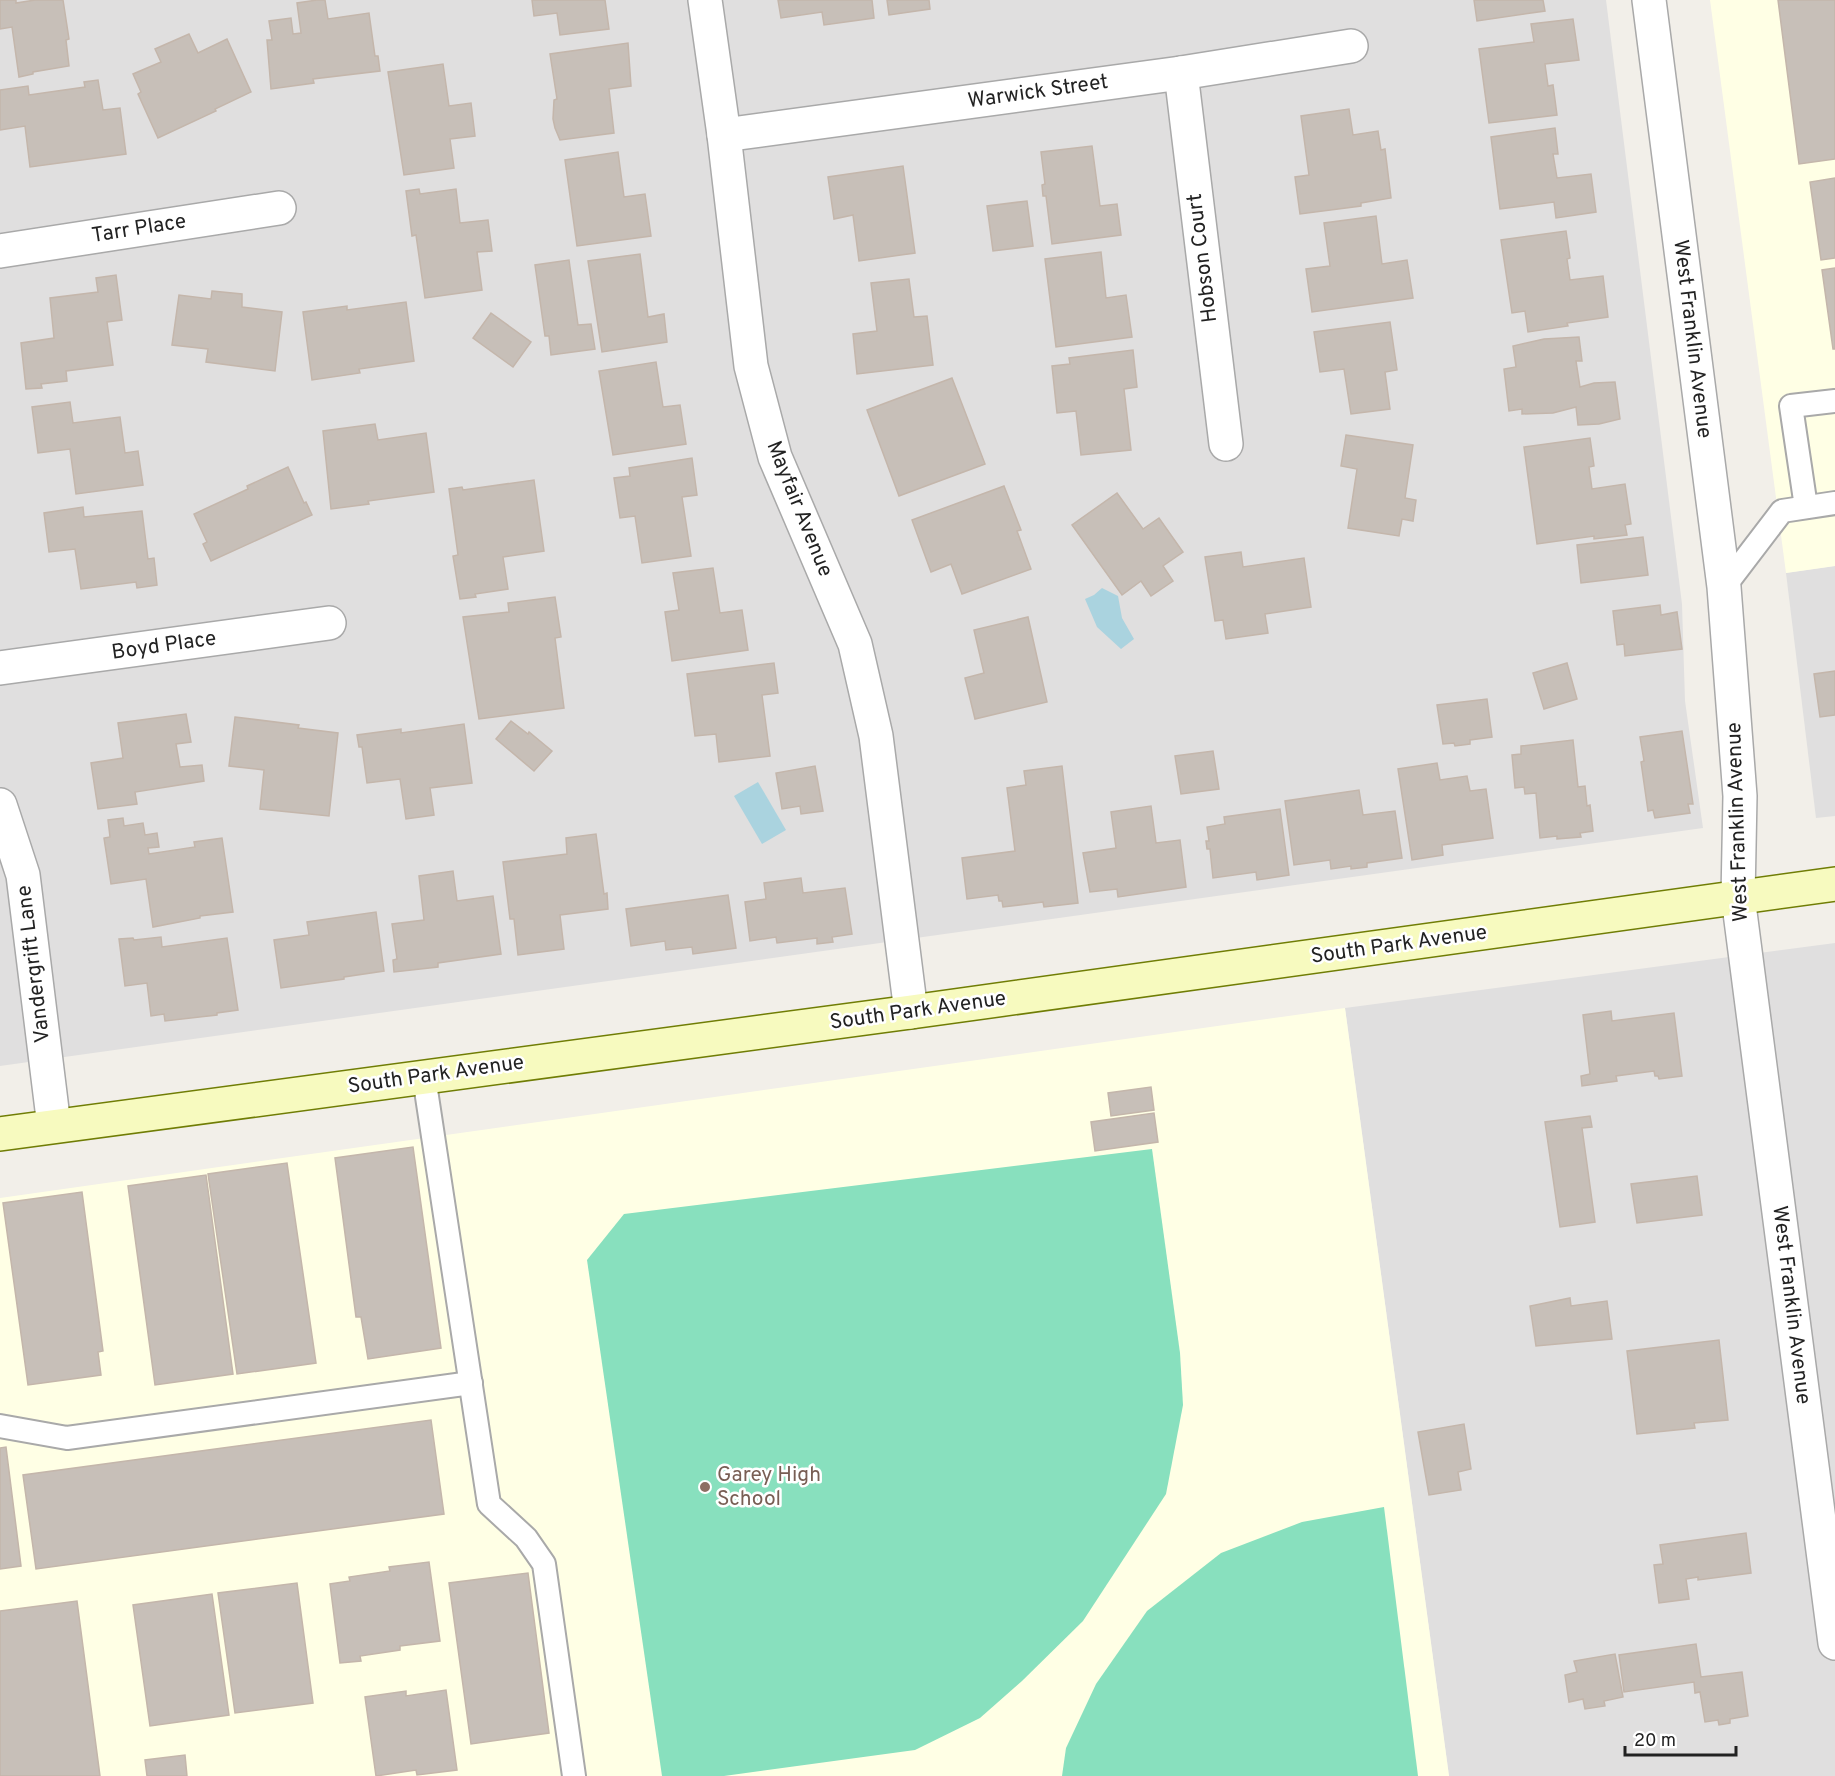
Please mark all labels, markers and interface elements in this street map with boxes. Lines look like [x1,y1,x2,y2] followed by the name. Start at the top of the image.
[966,69,1110,115] street label: Warwick Street
[1182,192,1224,324] street label: Hobson Court
[90,208,188,250] street label: Tarr Place
[1666,238,1718,440] street label: West Franklin Avenue
[759,437,839,581] street label: Mayfair Avenue
[110,625,218,667] street label: Boyd Place
[1721,722,1755,922] street label: West Franklin Avenue
[11,884,57,1044] street label: Vandergrift Lane
[1309,919,1489,971] street label: South Park Avenue
[828,985,1008,1037] street label: South Park Avenue
[346,1049,526,1101] street label: South Park Avenue
[1765,1204,1817,1406] street label: West Franklin Avenue
[717,1462,821,1513] place label: Garey High School
[698,1480,712,1494] marker: Garey High School
[1625,1719,1736,1757] scale bar
[1634,1730,1676,1753] text: 20 m

